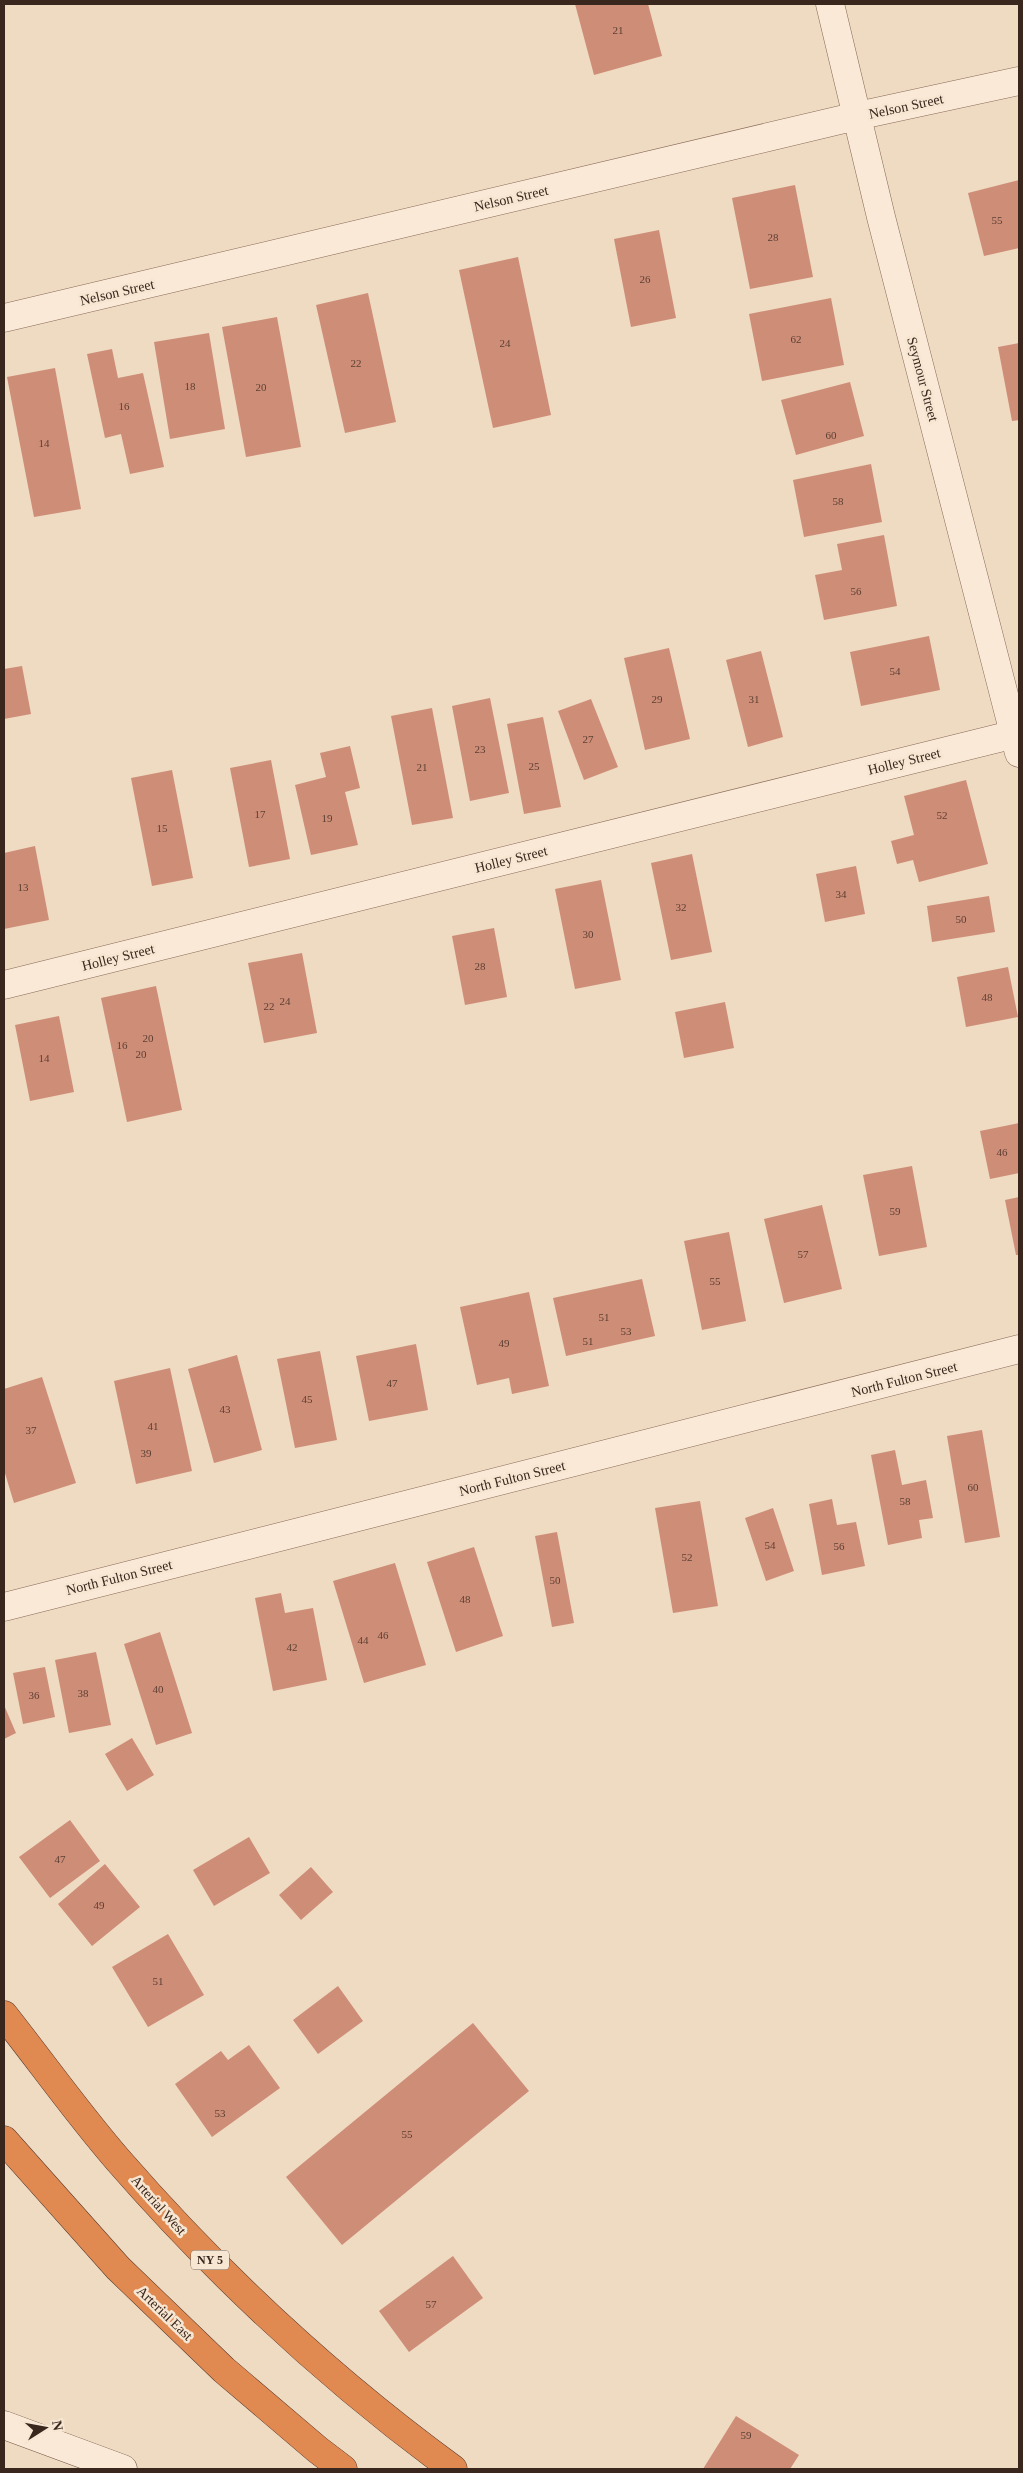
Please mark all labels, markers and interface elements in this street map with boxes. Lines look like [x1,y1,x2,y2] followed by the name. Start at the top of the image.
[613,24,624,36] house number: 21
[867,91,945,122] street label: Nelson Street
[472,183,550,214] street label: Nelson Street
[992,214,1003,226] house number: 55
[768,231,779,243] house number: 28
[640,273,651,285] house number: 26
[78,277,156,308] street label: Nelson Street
[791,333,802,345] house number: 62
[904,335,941,423] street label: Seymour Street
[500,337,511,349] house number: 24
[351,357,362,369] house number: 22
[185,380,196,392] house number: 18
[256,381,267,393] house number: 20
[119,400,130,412] house number: 16
[826,429,837,441] house number: 60
[39,437,50,449] house number: 14
[833,495,844,507] house number: 58
[851,585,862,597] house number: 56
[890,665,901,677] house number: 54
[652,693,663,705] house number: 29
[749,693,760,705] house number: 31
[583,733,594,745] house number: 27
[475,743,486,755] house number: 23
[866,745,942,778] street label: Holley Street
[529,760,540,772] house number: 25
[417,761,428,773] house number: 21
[255,808,266,820] house number: 17
[937,809,948,821] house number: 52
[322,812,333,824] house number: 19
[157,822,168,834] house number: 15
[473,843,549,876] street label: Holley Street
[18,881,29,893] house number: 13
[836,888,847,900] house number: 34
[676,901,687,913] house number: 32
[956,913,967,925] house number: 50
[583,928,594,940] house number: 30
[80,941,156,974] street label: Holley Street
[475,960,486,972] house number: 28
[982,991,993,1003] house number: 48
[280,995,291,1007] house number: 24
[264,1000,275,1012] house number: 22
[143,1032,154,1044] house number: 20
[117,1039,128,1051] house number: 16
[136,1048,147,1060] house number: 20
[39,1052,50,1064] house number: 14
[997,1146,1008,1158] house number: 46
[890,1205,901,1217] house number: 59
[798,1248,809,1260] house number: 57
[710,1275,721,1287] house number: 55
[599,1311,610,1323] house number: 51
[621,1325,632,1337] house number: 53
[583,1335,594,1347] house number: 51
[499,1337,510,1349] house number: 49
[849,1359,959,1400] street label: North Fulton Street
[387,1377,398,1389] house number: 47
[302,1393,313,1405] house number: 45
[220,1403,231,1415] house number: 43
[148,1420,159,1432] house number: 41
[26,1424,37,1436] house number: 37
[141,1447,152,1459] house number: 39
[457,1458,567,1499] street label: North Fulton Street
[968,1481,979,1493] house number: 60
[900,1495,911,1507] house number: 58
[765,1539,776,1551] house number: 54
[834,1540,845,1552] house number: 56
[682,1551,693,1563] house number: 52
[64,1557,174,1598] street label: North Fulton Street
[550,1574,561,1586] house number: 50
[460,1593,471,1605] house number: 48
[378,1629,389,1641] house number: 46
[358,1634,369,1646] house number: 44
[287,1641,298,1653] house number: 42
[153,1683,164,1695] house number: 40
[78,1687,89,1699] house number: 38
[29,1689,40,1701] house number: 36
[55,1853,66,1865] house number: 47
[94,1899,105,1911] house number: 49
[153,1975,164,1987] house number: 51
[215,2107,226,2119] house number: 53
[402,2128,413,2140] house number: 55
[128,2173,189,2238] street label: Arterial West
[191,2250,229,2270] road number: NY 5
[134,2283,196,2344] street label: Arterial East
[426,2298,437,2310] house number: 57
[20,2403,70,2453] north arrow
[49,2419,66,2432] text: N
[741,2429,752,2441] house number: 59

